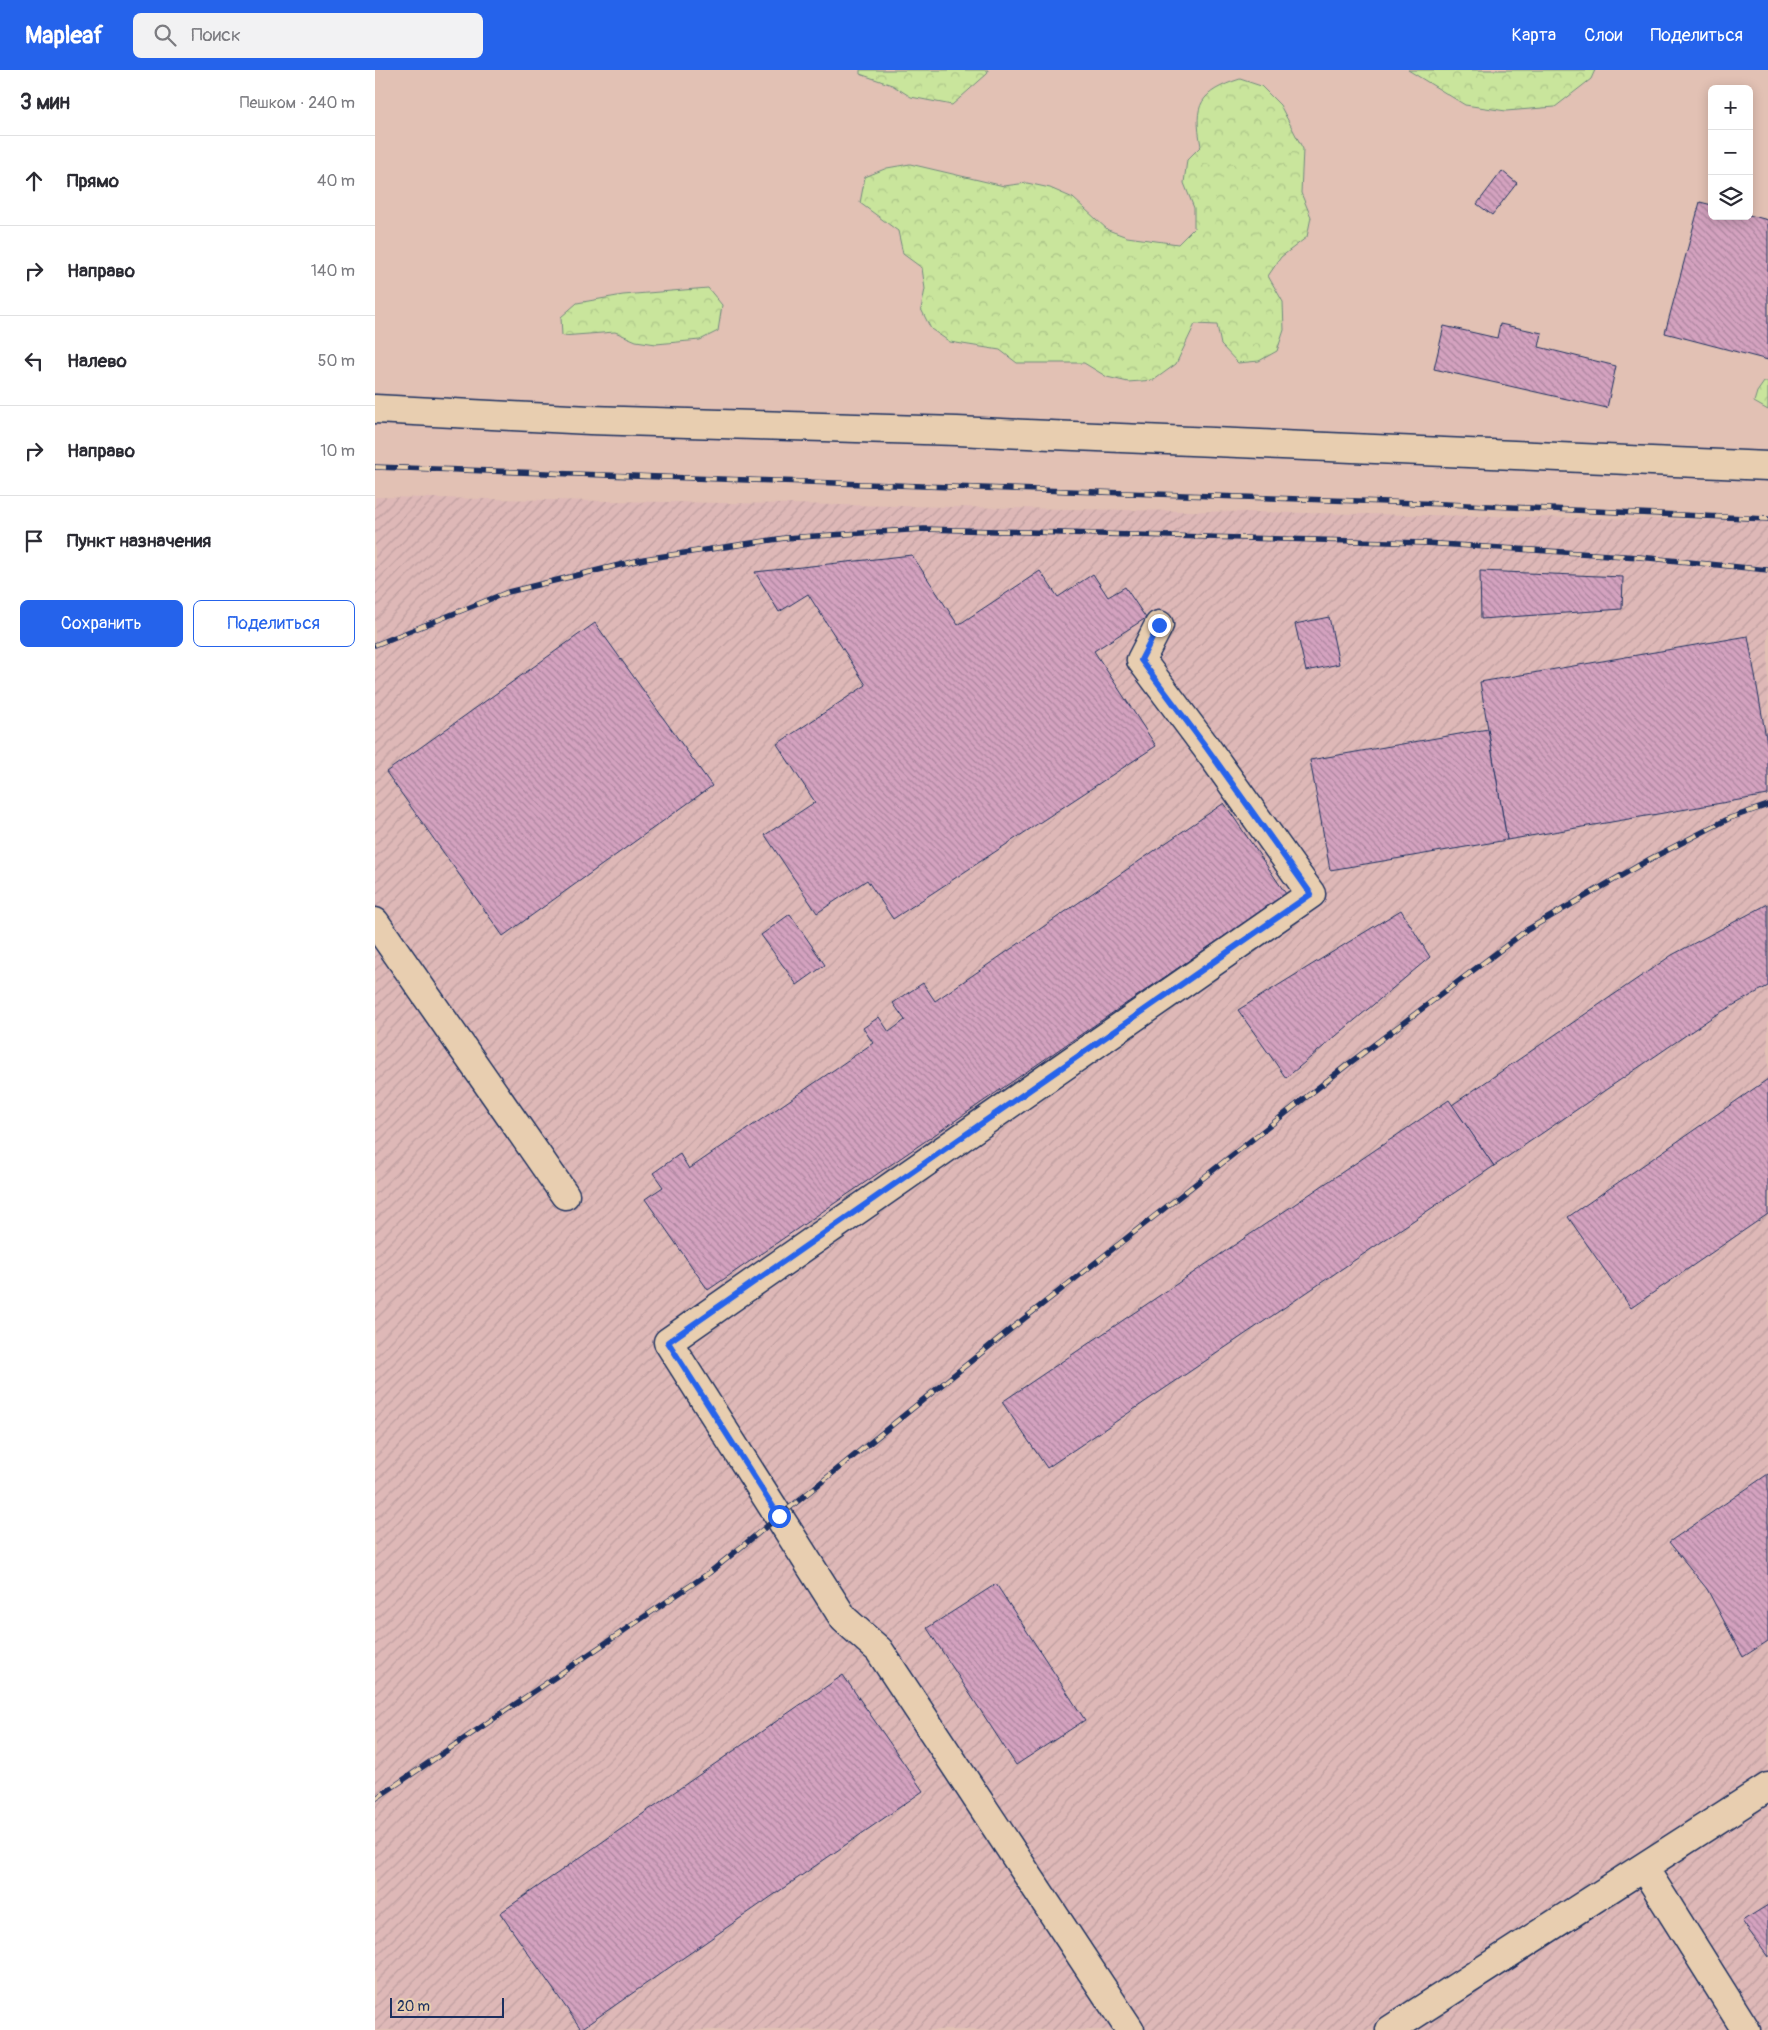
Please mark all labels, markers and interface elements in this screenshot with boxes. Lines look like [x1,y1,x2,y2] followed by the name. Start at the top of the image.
[133,13,483,58] search box
[25,21,103,50] text: Mapleaf
[151,21,179,49] icon: search
[191,23,241,47] text: Поиск
[1512,24,1556,47] text: Карта
[1584,24,1622,47] text: Слои
[1650,24,1743,47] text: Поделиться
[1708,85,1753,220] map controls
[1708,85,1753,130] button: +
[20,89,70,116] text: 3 мин
[240,93,355,113] text: Пешком · 240 m
[1708,130,1753,175] button: −
[20,167,48,195] icon: ahead
[67,169,119,193] text: Прямо
[317,171,355,191] text: 40 m
[1708,175,1753,220] button: layers
[20,257,48,285] icon: right
[67,259,135,283] text: Направо
[311,261,355,281] text: 140 m
[20,347,48,375] icon: left
[67,349,127,373] text: Налево
[318,351,355,371] text: 50 m
[20,437,48,465] icon: right
[67,439,135,463] text: Направо
[320,441,355,461] text: 10 m
[20,527,48,555] icon: arrive
[67,529,211,553] text: Пункт назначения
[20,600,183,647] button: Сохранить
[193,600,355,647] button: Поделиться
[1148,614,1171,637] route end
[768,1505,791,1528] route start
[390,1995,504,2018] scale bar
[397,1998,430,2015] text: 20 m

